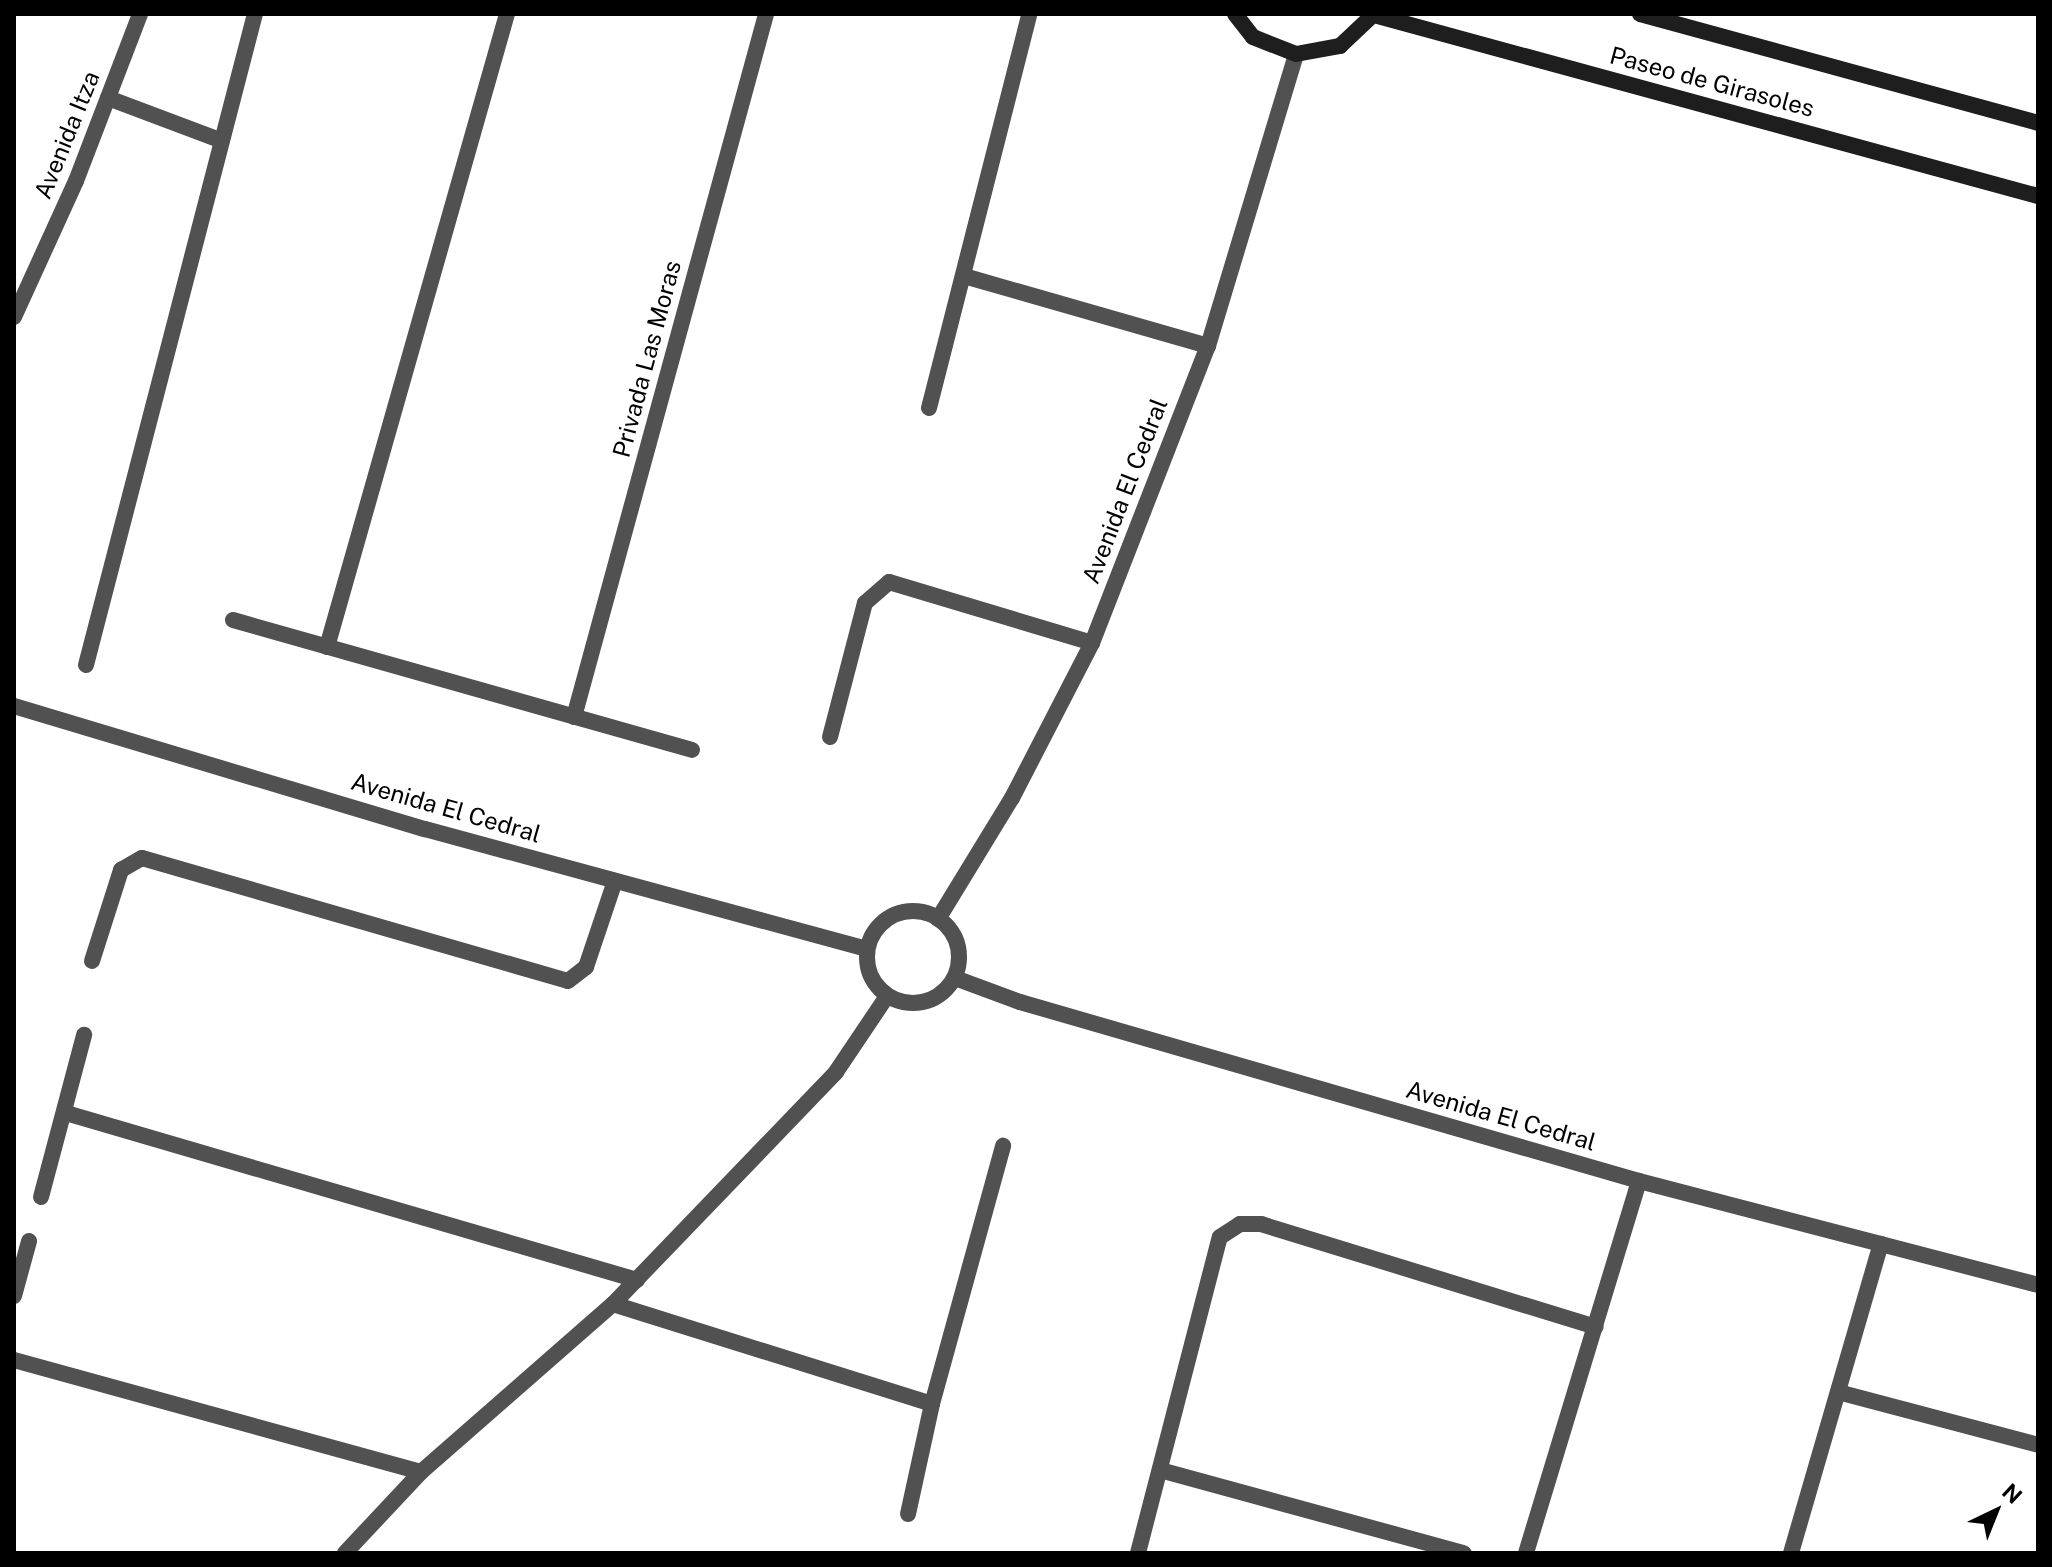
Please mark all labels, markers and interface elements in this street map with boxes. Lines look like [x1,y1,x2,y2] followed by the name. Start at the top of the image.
[1606,41,1818,123] street label: Paseo de Girasoles
[28,67,106,203] street label: Avenida Itza
[607,257,687,461] street label: Privada Las Moras
[1076,394,1174,588] street label: Avenida El Cedral
[348,767,544,849] street label: Avenida El Cedral
[1403,1075,1599,1157] street label: Avenida El Cedral
[1956,1471,2036,1551] north arrow
[1997,1478,2028,1509] text: N

